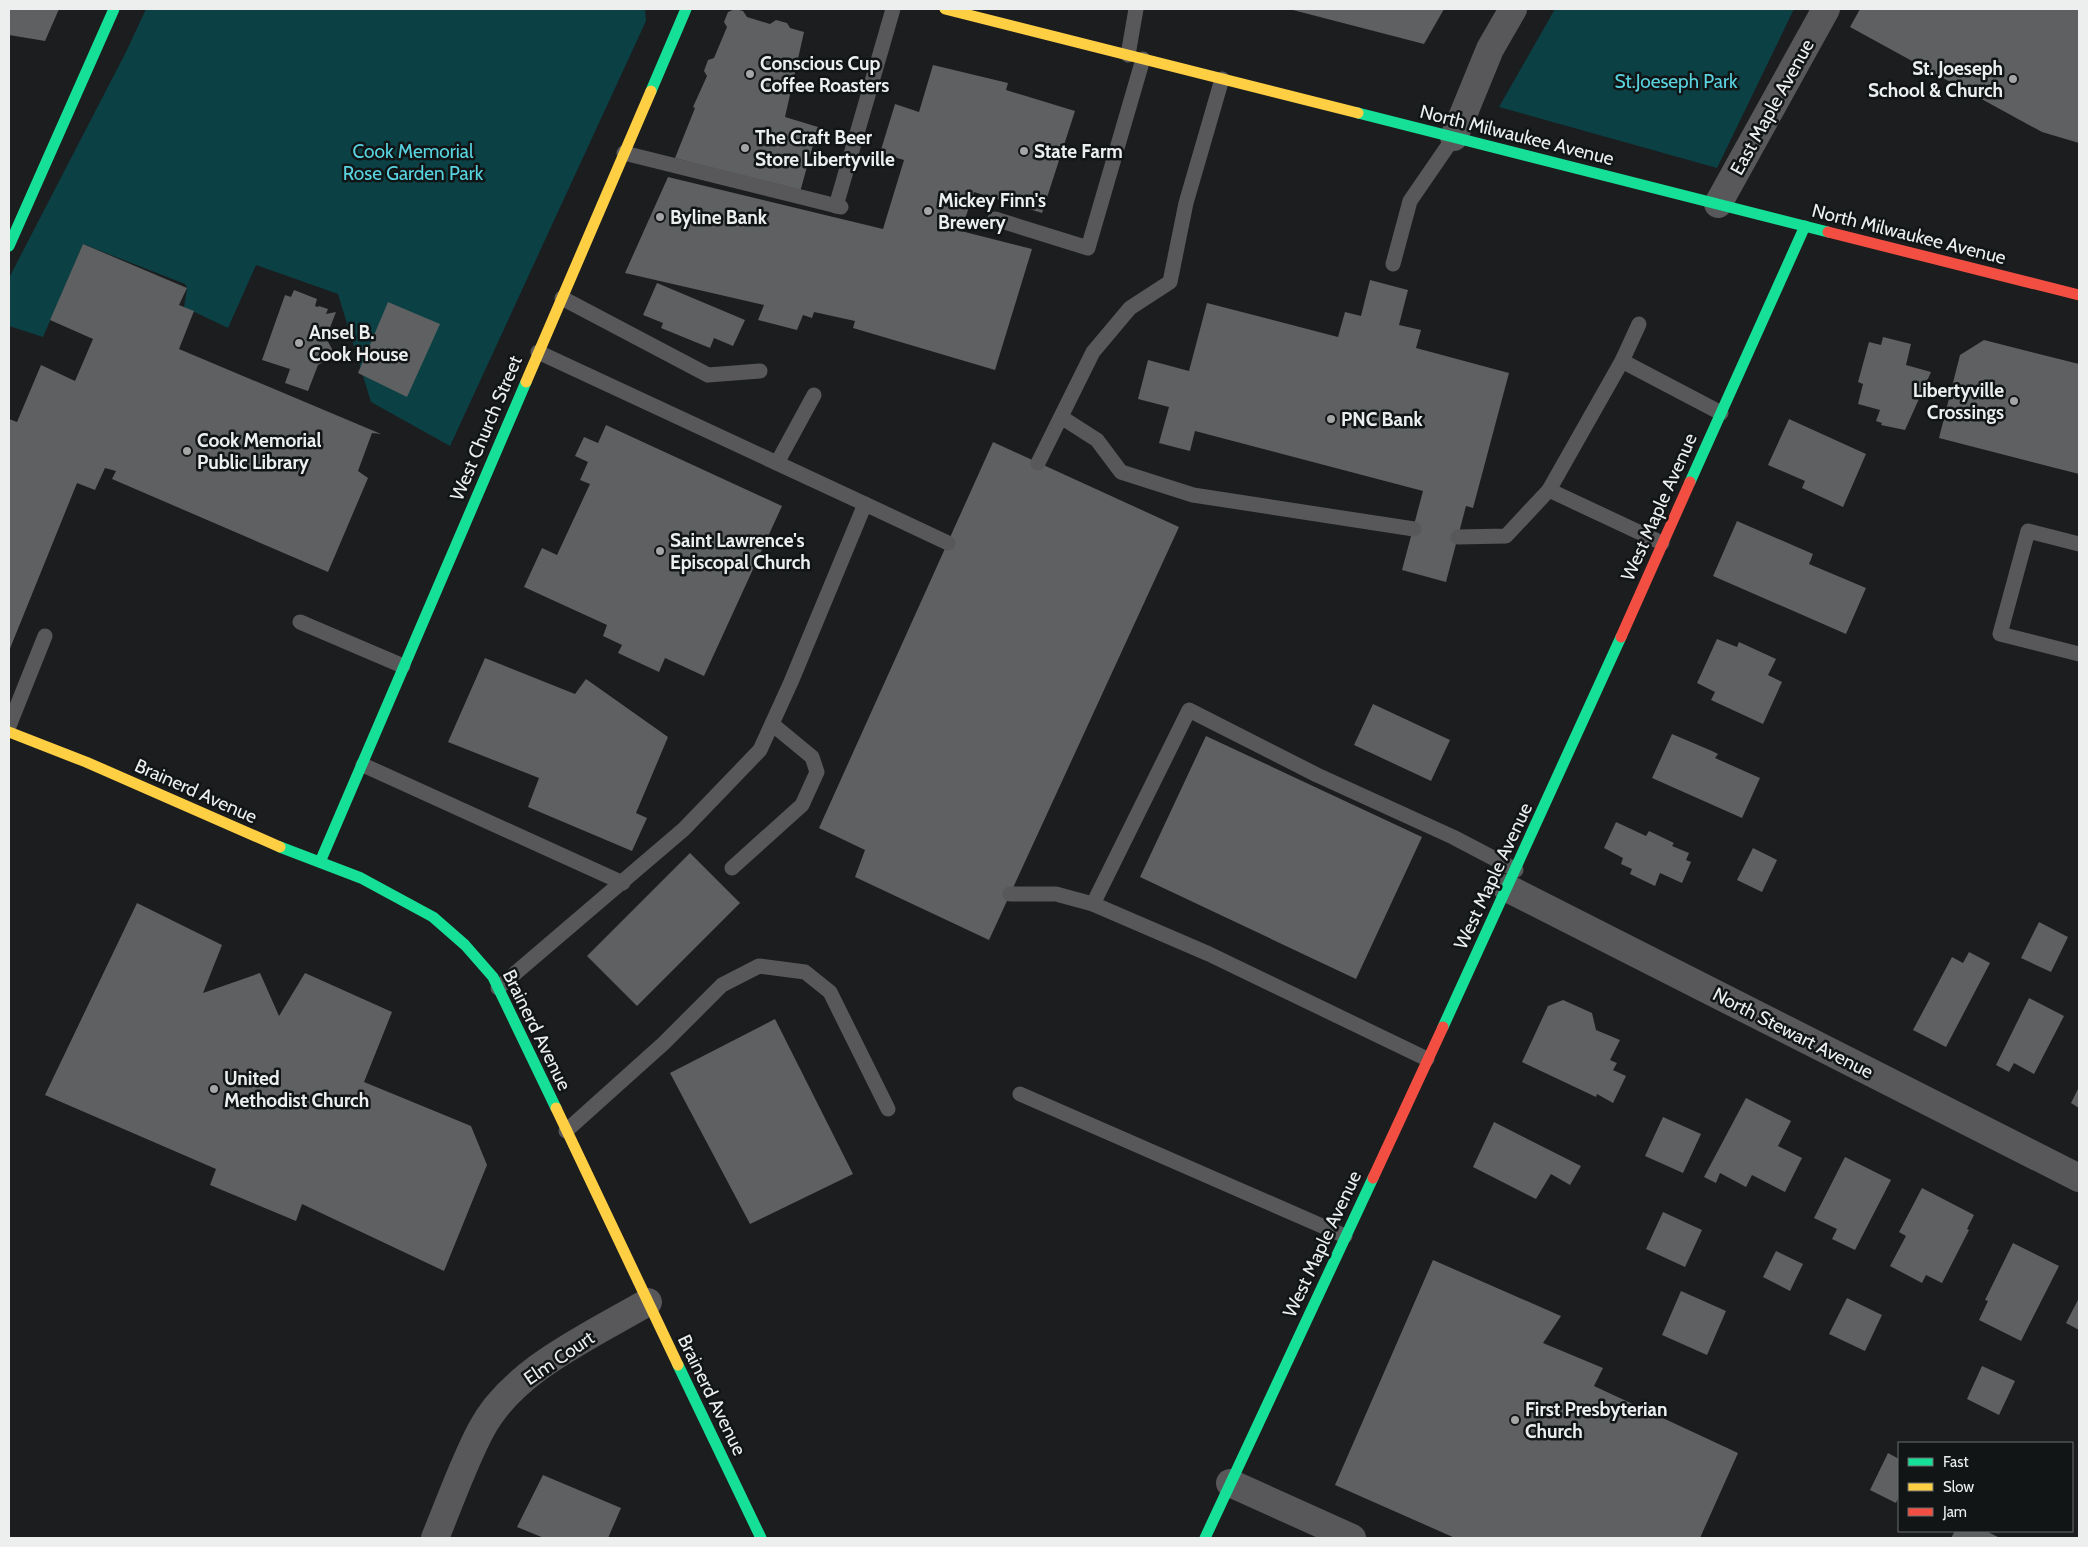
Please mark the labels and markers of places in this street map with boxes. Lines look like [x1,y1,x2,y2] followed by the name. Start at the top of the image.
[760,52,889,97] place label: Conscious Cup Coffee Roasters
[1868,57,2003,102] place label: St. Joeseph School & Church
[744,68,756,80] marker: Conscious Cup Coffee Roasters
[2007,73,2019,85] marker: St. Joeseph School & Church
[755,126,895,171] place label: The Craft Beer Store Libertyville
[1034,140,1123,163] place label: State Farm
[739,142,751,154] marker: The Craft Beer Store Libertyville
[1018,145,1030,157] marker: State Farm
[938,189,1046,234] place label: Mickey Finn's Brewery
[922,205,934,217] marker: Mickey Finn's Brewery
[670,206,768,229] place label: Byline Bank
[654,211,666,223] marker: Byline Bank
[309,321,408,366] place label: Ansel B. Cook House
[293,337,305,349] marker: Ansel B. Cook House
[1913,379,2004,424] place label: Libertyville Crossings
[2008,395,2020,407] marker: Libertyville Crossings
[1341,408,1423,431] place label: PNC Bank
[1325,413,1337,425] marker: PNC Bank
[197,429,322,474] place label: Cook Memorial Public Library
[181,445,193,457] marker: Cook Memorial Public Library
[670,529,811,574] place label: Saint Lawrence's Episcopal Church
[654,545,666,557] marker: Saint Lawrence's Episcopal Church
[224,1067,369,1112] place label: United Methodist Church
[208,1083,220,1095] marker: United Methodist Church
[1525,1398,1668,1443] place label: First Presbyterian Church
[1509,1414,1521,1426] marker: First Presbyterian Church

